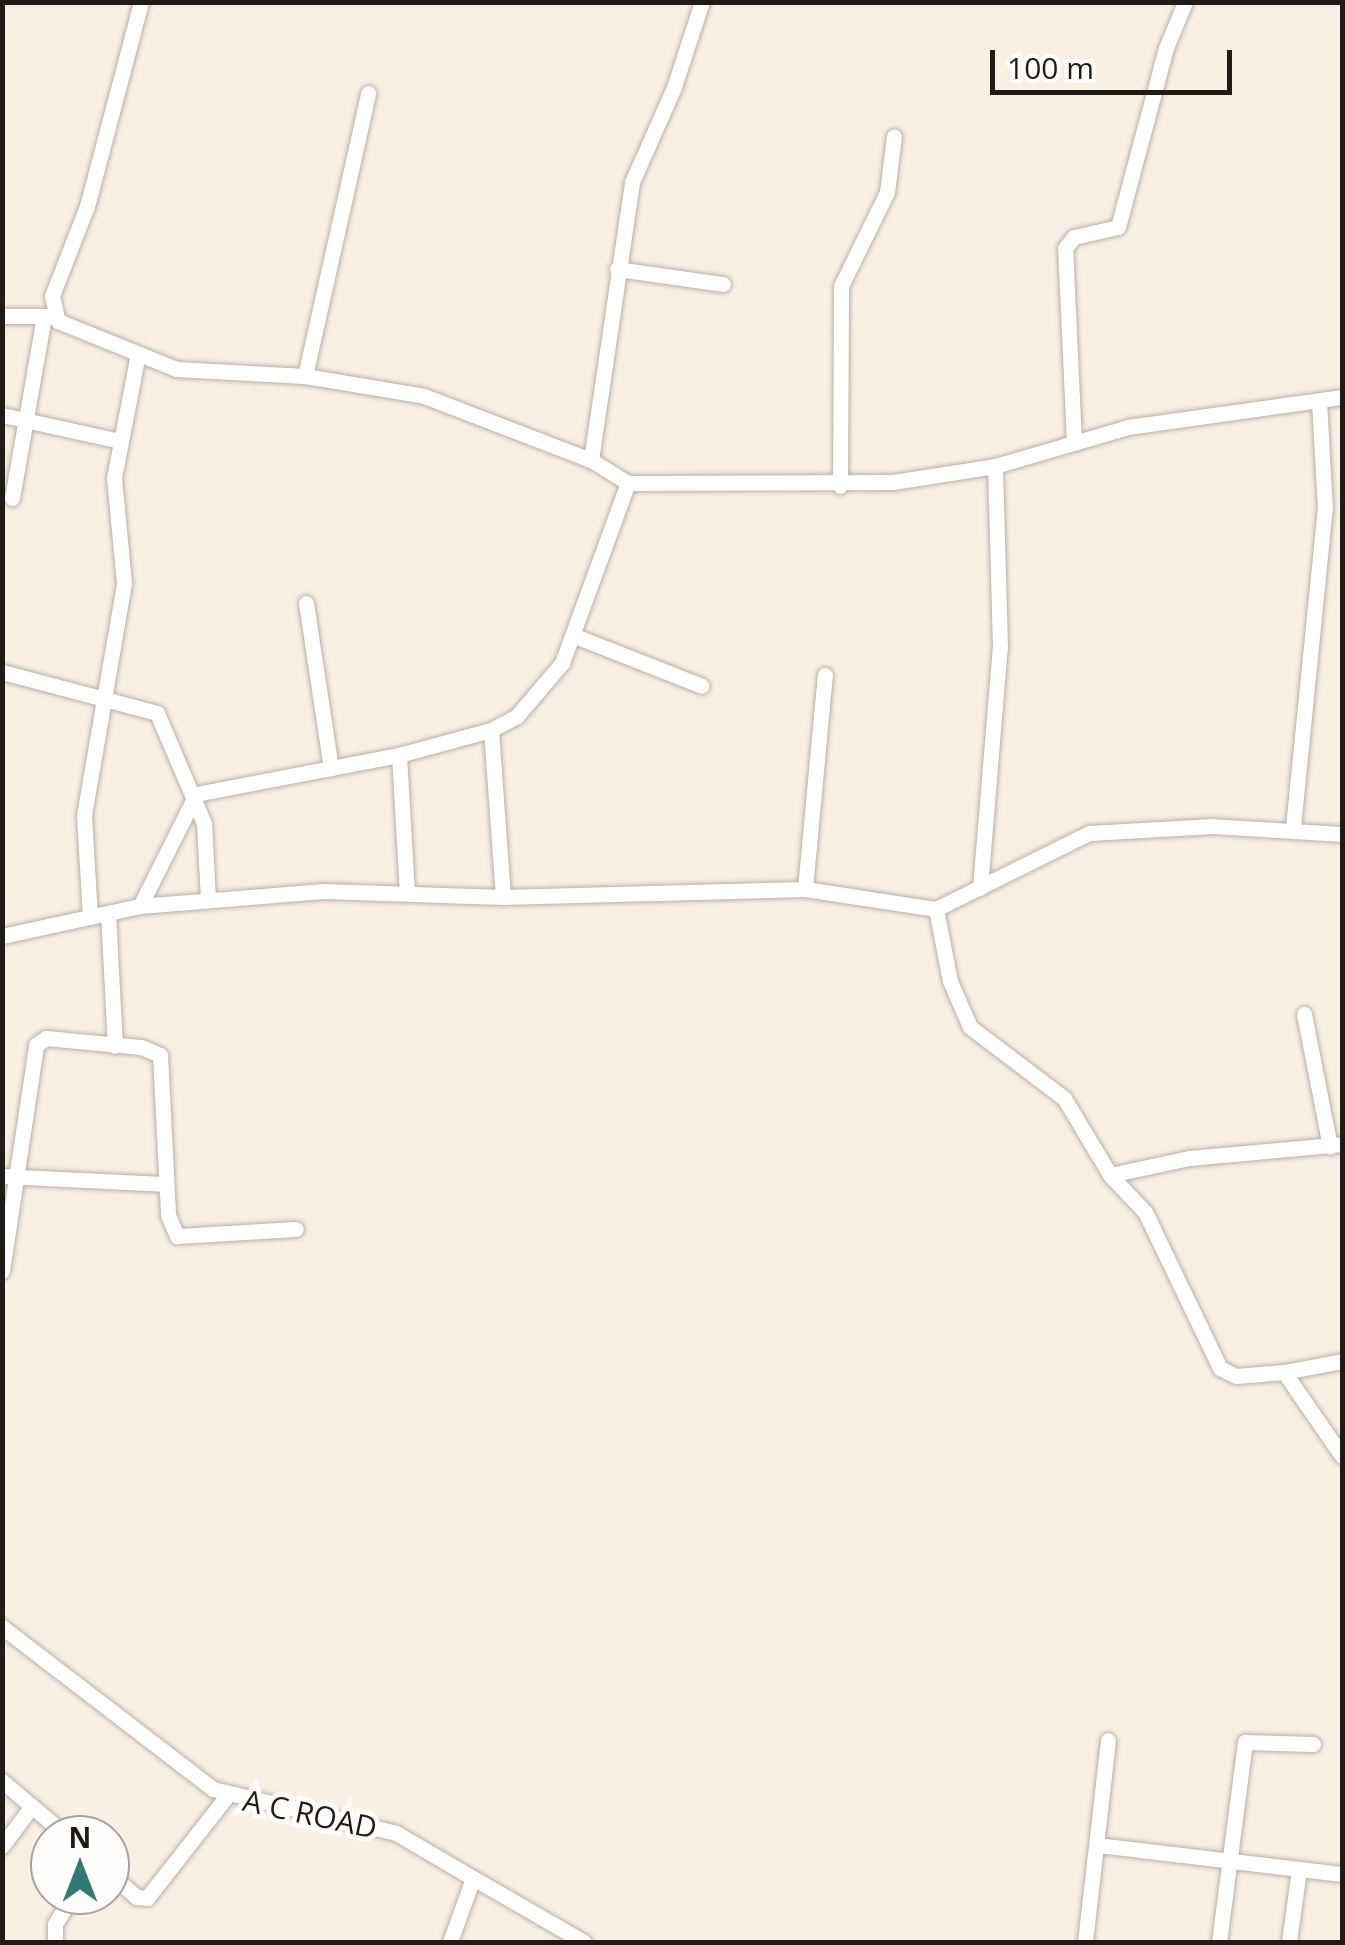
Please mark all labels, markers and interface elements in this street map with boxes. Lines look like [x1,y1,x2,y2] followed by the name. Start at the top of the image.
[995,30,1238,92] scale bar
[1007,47,1094,88] text: 100 m
[240,1782,380,1846] street label: A C ROAD
[30,1815,130,1915] north arrow
[69,1818,91,1856] text: N

